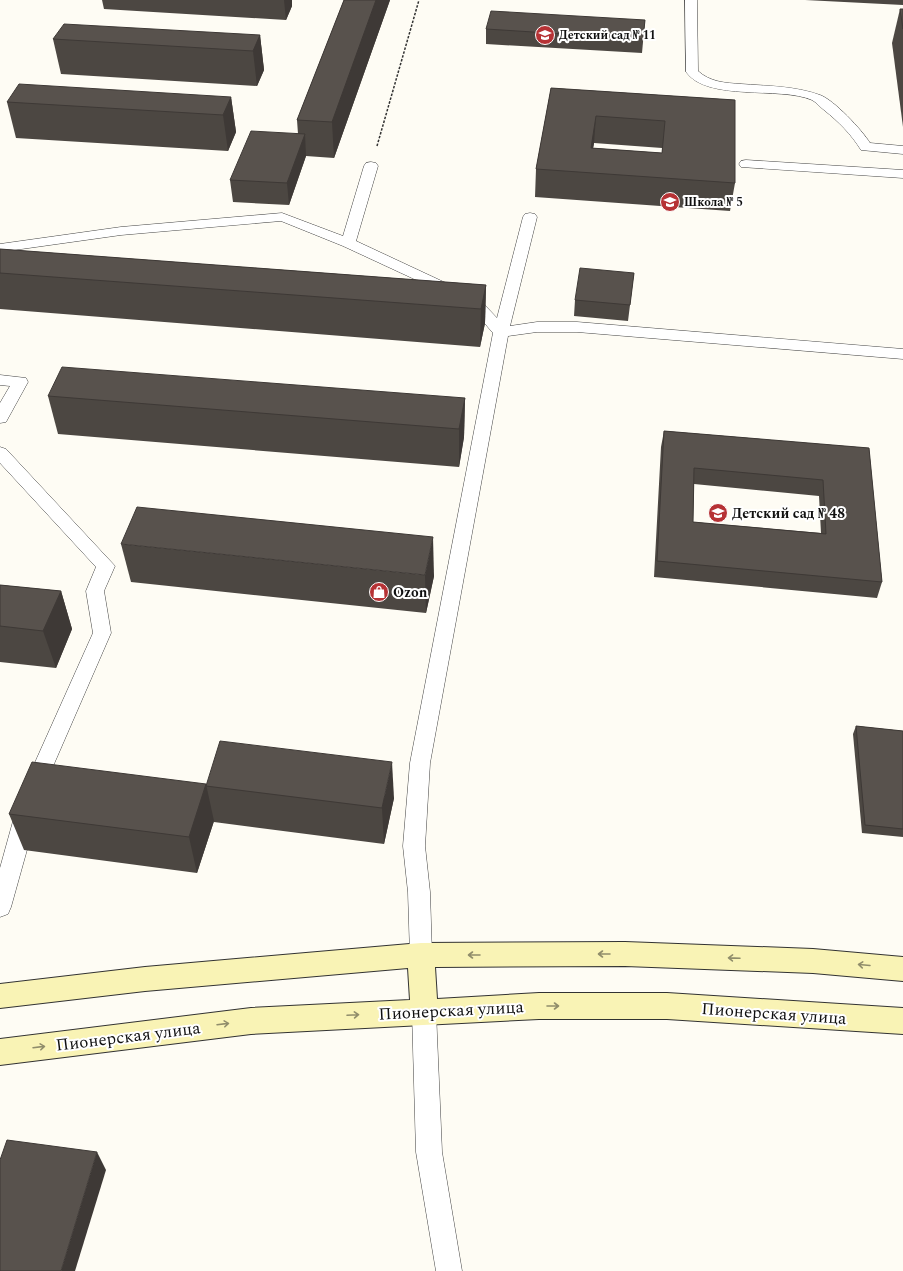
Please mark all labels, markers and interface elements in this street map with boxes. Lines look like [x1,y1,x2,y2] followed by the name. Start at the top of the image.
[534,24,556,46] school or university icon: Детский сад № 11
[559,26,656,45] place label: Детский сад № 11
[659,191,681,213] school or university icon: Школа № 5
[684,193,743,212] place label: Школа № 5
[707,502,729,524] school or university icon: Детский сад № 48
[732,503,845,524] place label: Детский сад № 48
[368,581,390,603] shop icon: Ozon
[393,582,428,603] place label: Ozon
[598,950,611,958] one-way arrow
[468,951,481,958] one-way arrow
[728,954,741,961] one-way arrow
[858,962,871,969] one-way arrow
[378,994,525,1028] street label: Пионерская улица
[700,996,848,1032] street label: Пионерская улица
[546,1002,559,1010] one-way arrow
[346,1012,359,1019] one-way arrow
[54,1015,203,1059] street label: Пионерская улица
[216,1020,229,1028] one-way arrow
[32,1043,45,1050] one-way arrow

